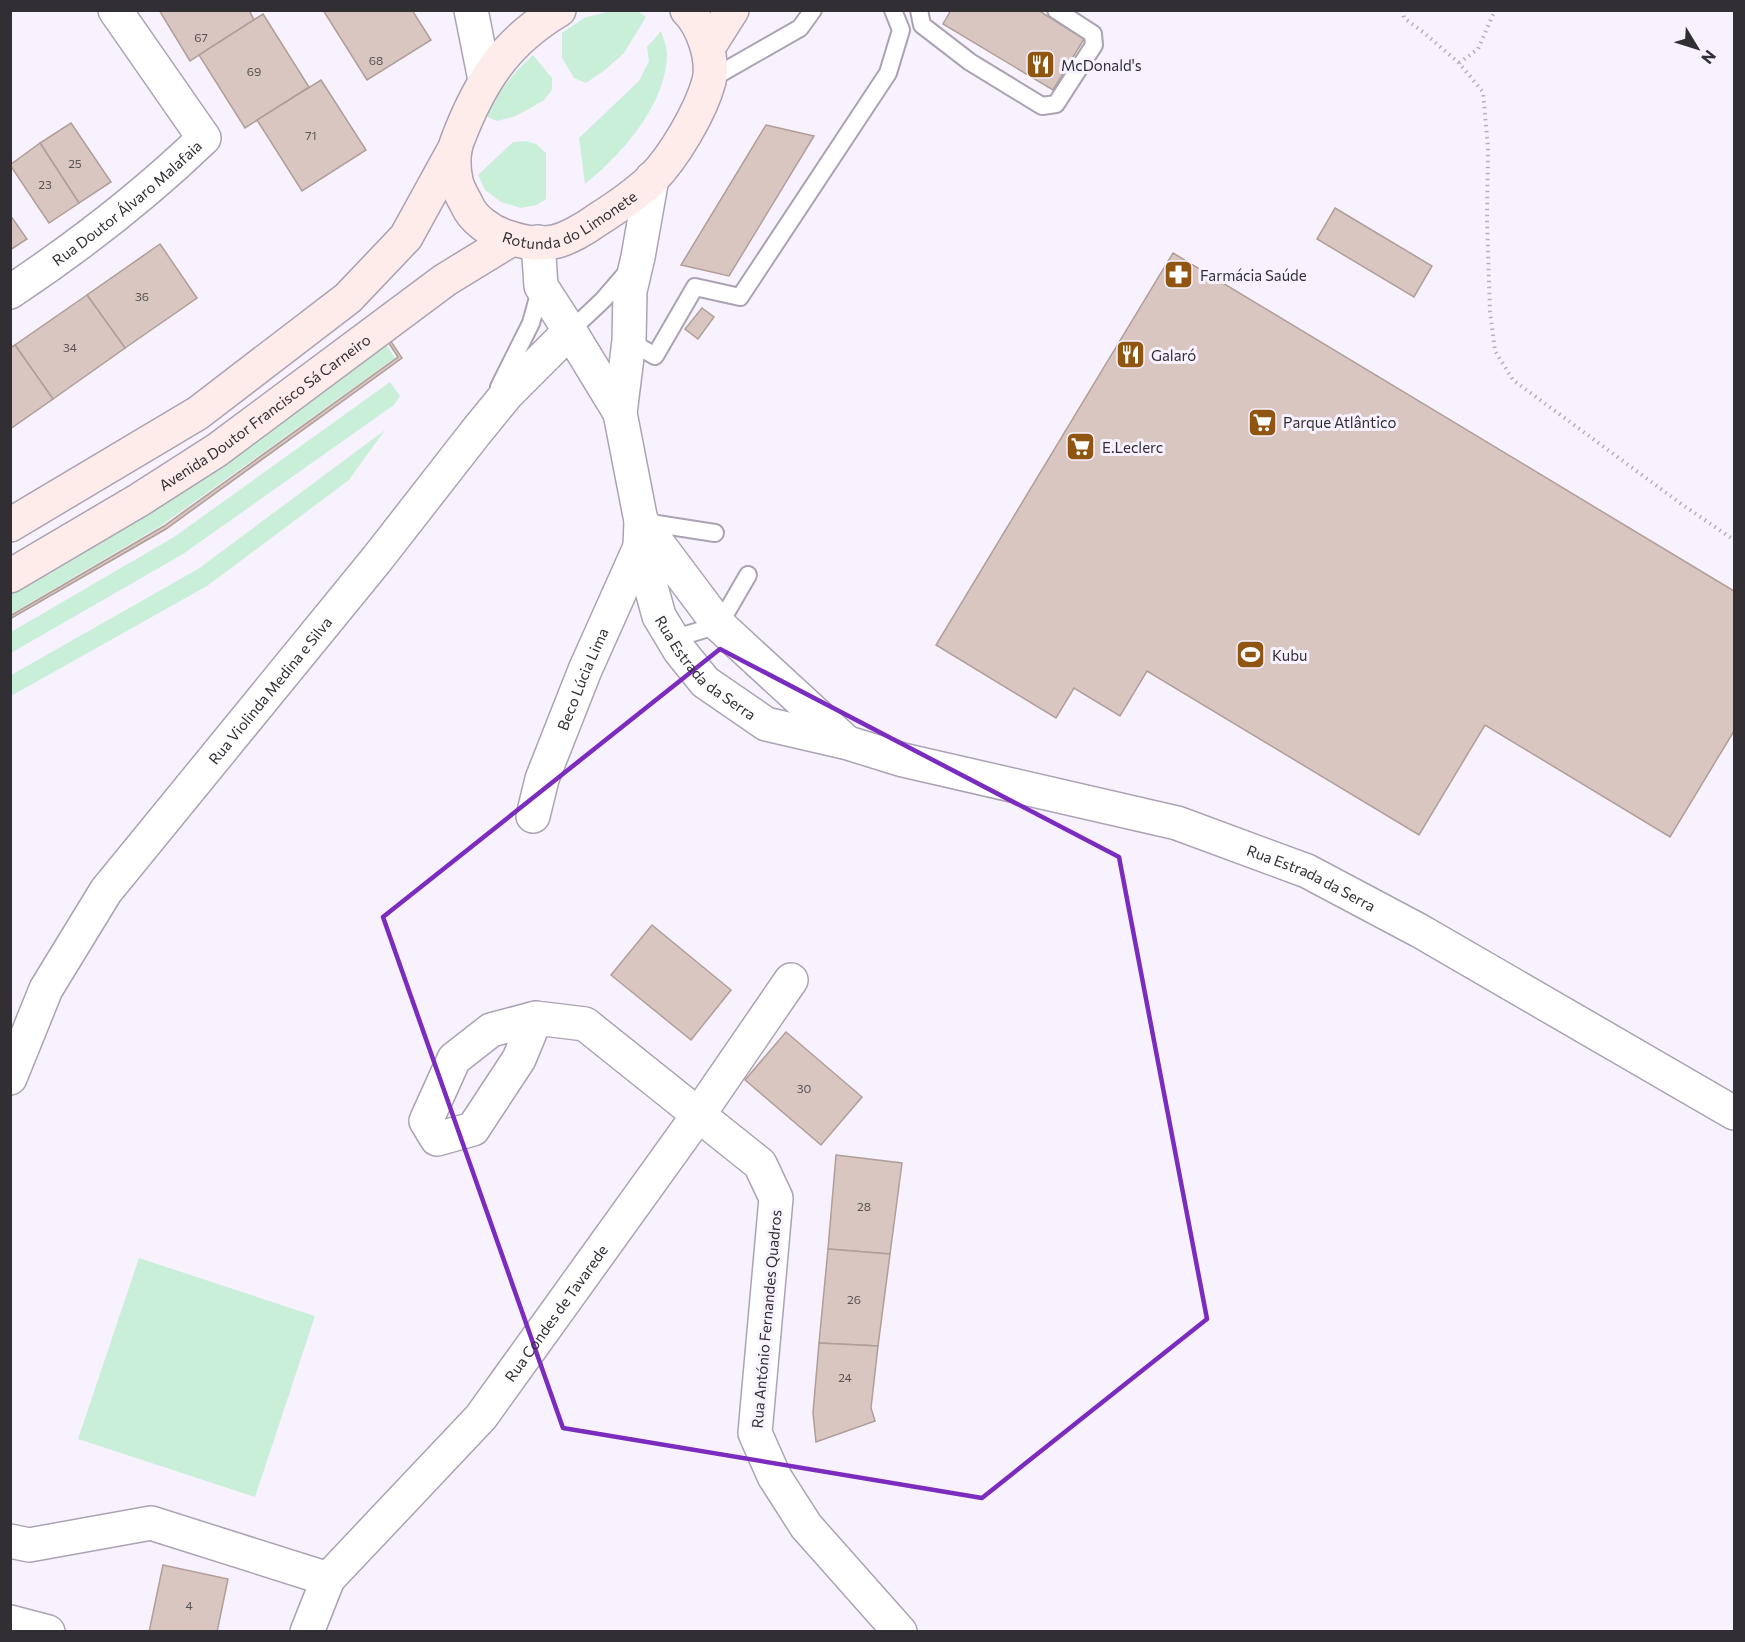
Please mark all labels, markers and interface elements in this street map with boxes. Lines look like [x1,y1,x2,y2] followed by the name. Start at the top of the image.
[1667,18,1727,78] north arrow
[194,30,208,44] house number: 67
[1698,47,1720,68] text: N
[1024,49,1056,81] restaurant icon: McDonald's
[369,53,383,67] house number: 68
[1061,56,1142,74] place label: McDonald's
[247,64,261,78] house number: 69
[305,128,317,142] house number: 71
[49,136,205,269] street label: Rua Doutor Álvaro Malafaia
[68,156,82,170] house number: 25
[38,177,52,191] house number: 23
[500,187,640,252] street label: Rotunda do Limonete
[1163,259,1195,291] pharmacy icon: Farmácia Saúde
[1200,266,1307,284] place label: Farmácia Saúde
[135,289,149,303] house number: 36
[155,330,374,494] street label: Avenida Doutor Francisco Sá Carneiro
[1114,339,1146,371] restaurant icon: Galaró
[63,340,77,354] house number: 34
[1151,346,1196,364] place label: Galaró
[1246,406,1278,438] supermarket icon: Parque Atlântico
[1283,413,1396,431] place label: Parque Atlântico
[1065,431,1097,463] supermarket icon: E.Leclerc
[1102,438,1163,456] place label: E.Leclerc
[652,612,759,723] street label: Rua Estrada da Serra
[204,613,335,768] street label: Rua Violinda Medina e Silva
[553,625,612,733] street label: Beco Lúcia Lima
[1235,639,1267,671] sports icon: Kubu
[1272,646,1308,664] place label: Kubu
[1244,841,1379,915] street label: Rua Estrada da Serra
[797,1081,812,1095] house number: 30
[857,1199,871,1213] house number: 28
[747,1209,785,1429] street label: Rua António Fernandes Quadros
[501,1241,611,1385] street label: Rua Condes de Tavarede
[847,1292,861,1306] house number: 26
[838,1370,852,1384] house number: 24
[185,1598,193,1612] house number: 4

